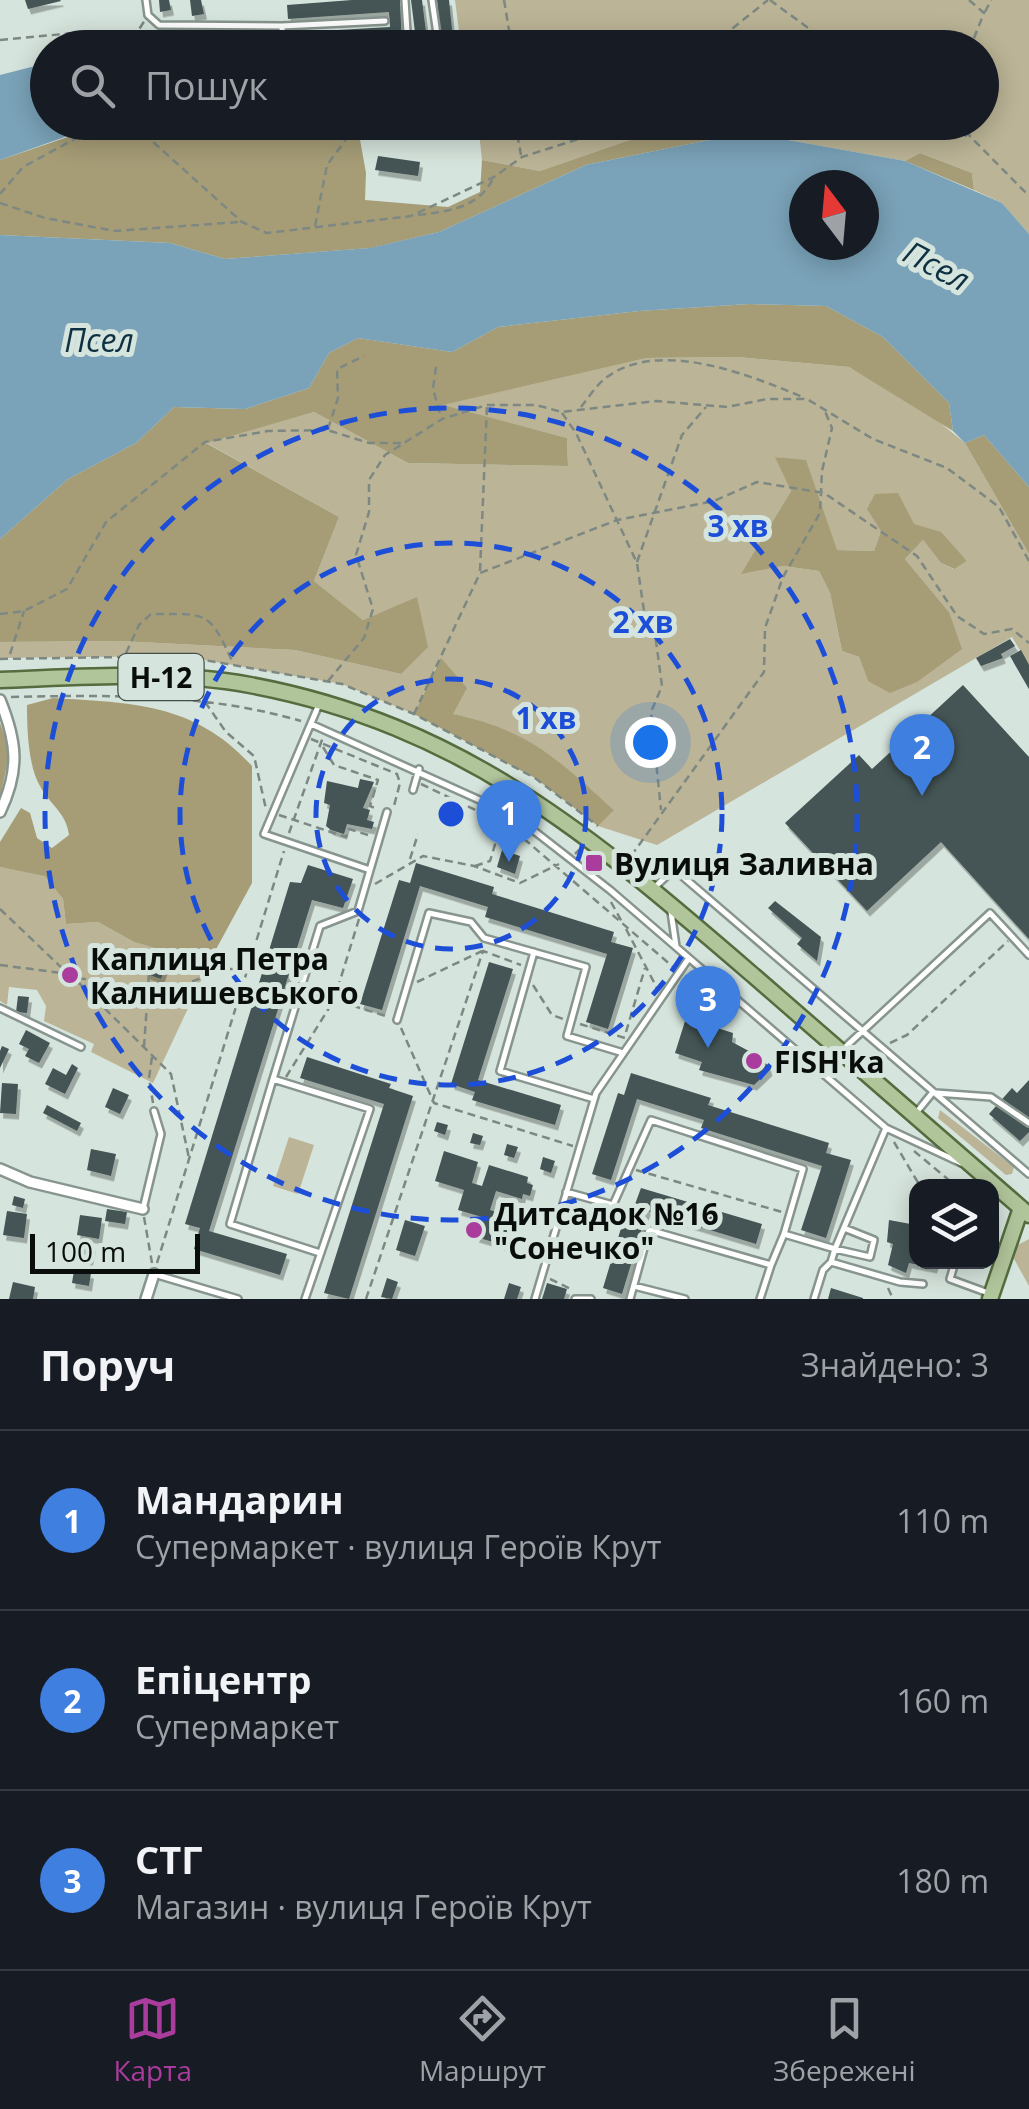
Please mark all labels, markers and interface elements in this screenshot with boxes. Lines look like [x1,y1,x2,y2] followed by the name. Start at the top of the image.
[30,30,999,140] search box
[65,58,120,113] icon: search
[145,59,268,111] text: Пошук
[789,170,879,260] north arrow
[896,230,978,300] water label: Псел
[64,318,134,361] water label: Псел
[707,505,769,546] text: 3 хв
[612,601,674,642] text: 2 хв
[119,654,204,700] road number: Н-12
[515,697,577,738] text: 1 хв
[890,714,954,796] pin: 2
[625,717,676,768] your location
[476,780,542,862] pin: 1
[433,796,469,832] centre of rings
[614,843,874,884] place label: Вулиця Заливна
[583,852,605,874] marker: Вулиця Заливна
[90,938,359,1013] place label: Каплиця Петра Калнишевського
[59,964,81,986] marker: Каплиця Петра Калнишевського
[676,966,740,1048] pin: 3
[774,1041,885,1082] place label: FISH'ka
[743,1050,765,1072] marker: FISH'ka
[909,1179,999,1269] map controls
[909,1179,999,1269] button: layers
[494,1193,719,1268] place label: Дитсадок №16 "Сонечко"
[463,1219,485,1241] marker: Дитсадок №16 "Сонечко"
[30,1229,200,1274] scale bar
[45,1232,126,1270] text: 100 m
[40,1336,175,1393] text: Поруч
[801,1343,989,1386] text: Знайдено: 3
[135,1473,344,1525] text: Мандарин
[63,1499,82,1542] text: 1
[896,1499,989,1542] text: 110 m
[135,1525,662,1568] text: Супермаркет · вулиця Героїв Крут
[135,1653,311,1705] text: Епіцентр
[63,1679,82,1722] text: 2
[896,1679,989,1722] text: 160 m
[135,1705,339,1748] text: Супермаркет
[135,1833,203,1885] text: СТГ
[63,1859,82,1902] text: 3
[896,1859,989,1902] text: 180 m
[135,1885,592,1928] text: Магазин · вулиця Героїв Крут
[113,1991,192,2089] tab: Карта
[419,1991,546,2089] tab: Маршрут
[773,1991,916,2089] tab: Збережені

